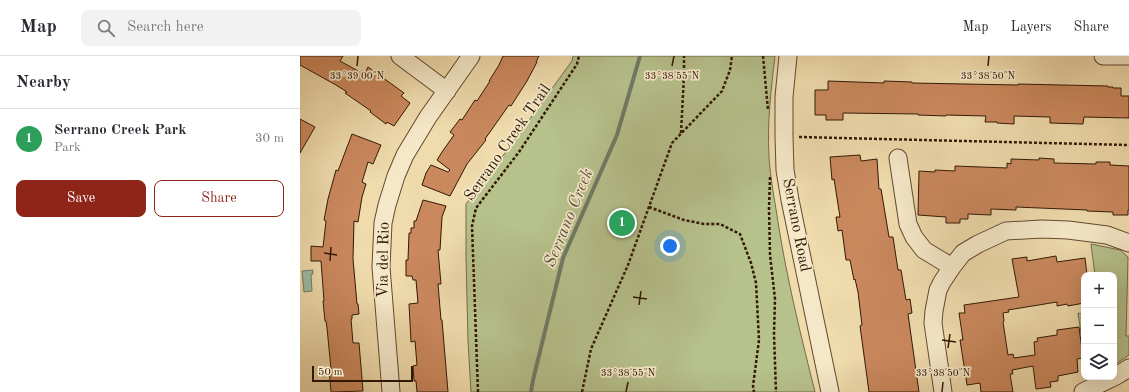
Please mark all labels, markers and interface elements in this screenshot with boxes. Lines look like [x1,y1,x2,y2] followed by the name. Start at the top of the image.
[81,10,361,46] search box
[95,17,117,39] icon: search
[20,18,57,37] text: Map
[127,20,204,35] text: Search here
[963,20,989,34] text: Map
[1011,20,1052,34] text: Layers
[1074,20,1109,34] text: Share
[330,71,385,81] text: 33°39'00"N
[645,71,700,81] text: 33°38'55"N
[961,71,1016,81] text: 33°38'50"N
[16,74,71,91] text: Nearby
[462,82,554,204] street label: Serrano Creek Trail
[54,123,187,138] text: Serrano Creek Park
[25,132,33,145] text: 1
[255,132,284,145] text: 30 m
[54,141,81,154] text: Park
[542,166,596,270] water label: Serrano Creek
[779,177,813,273] street label: Serrano Road
[16,180,146,217] button: Save
[154,180,284,217] button: Share
[609,208,635,238] pin: 1
[375,222,393,298] street label: Via del Rio
[660,236,680,256] your location
[1081,272,1117,380] map controls
[1081,272,1117,308] button: +
[1081,308,1117,344] button: −
[1081,344,1117,380] button: layers
[312,364,413,383] scale bar
[318,367,343,378] text: 50 m
[601,368,656,378] text: 33°38'55"N
[916,368,971,378] text: 33°38'50"N

